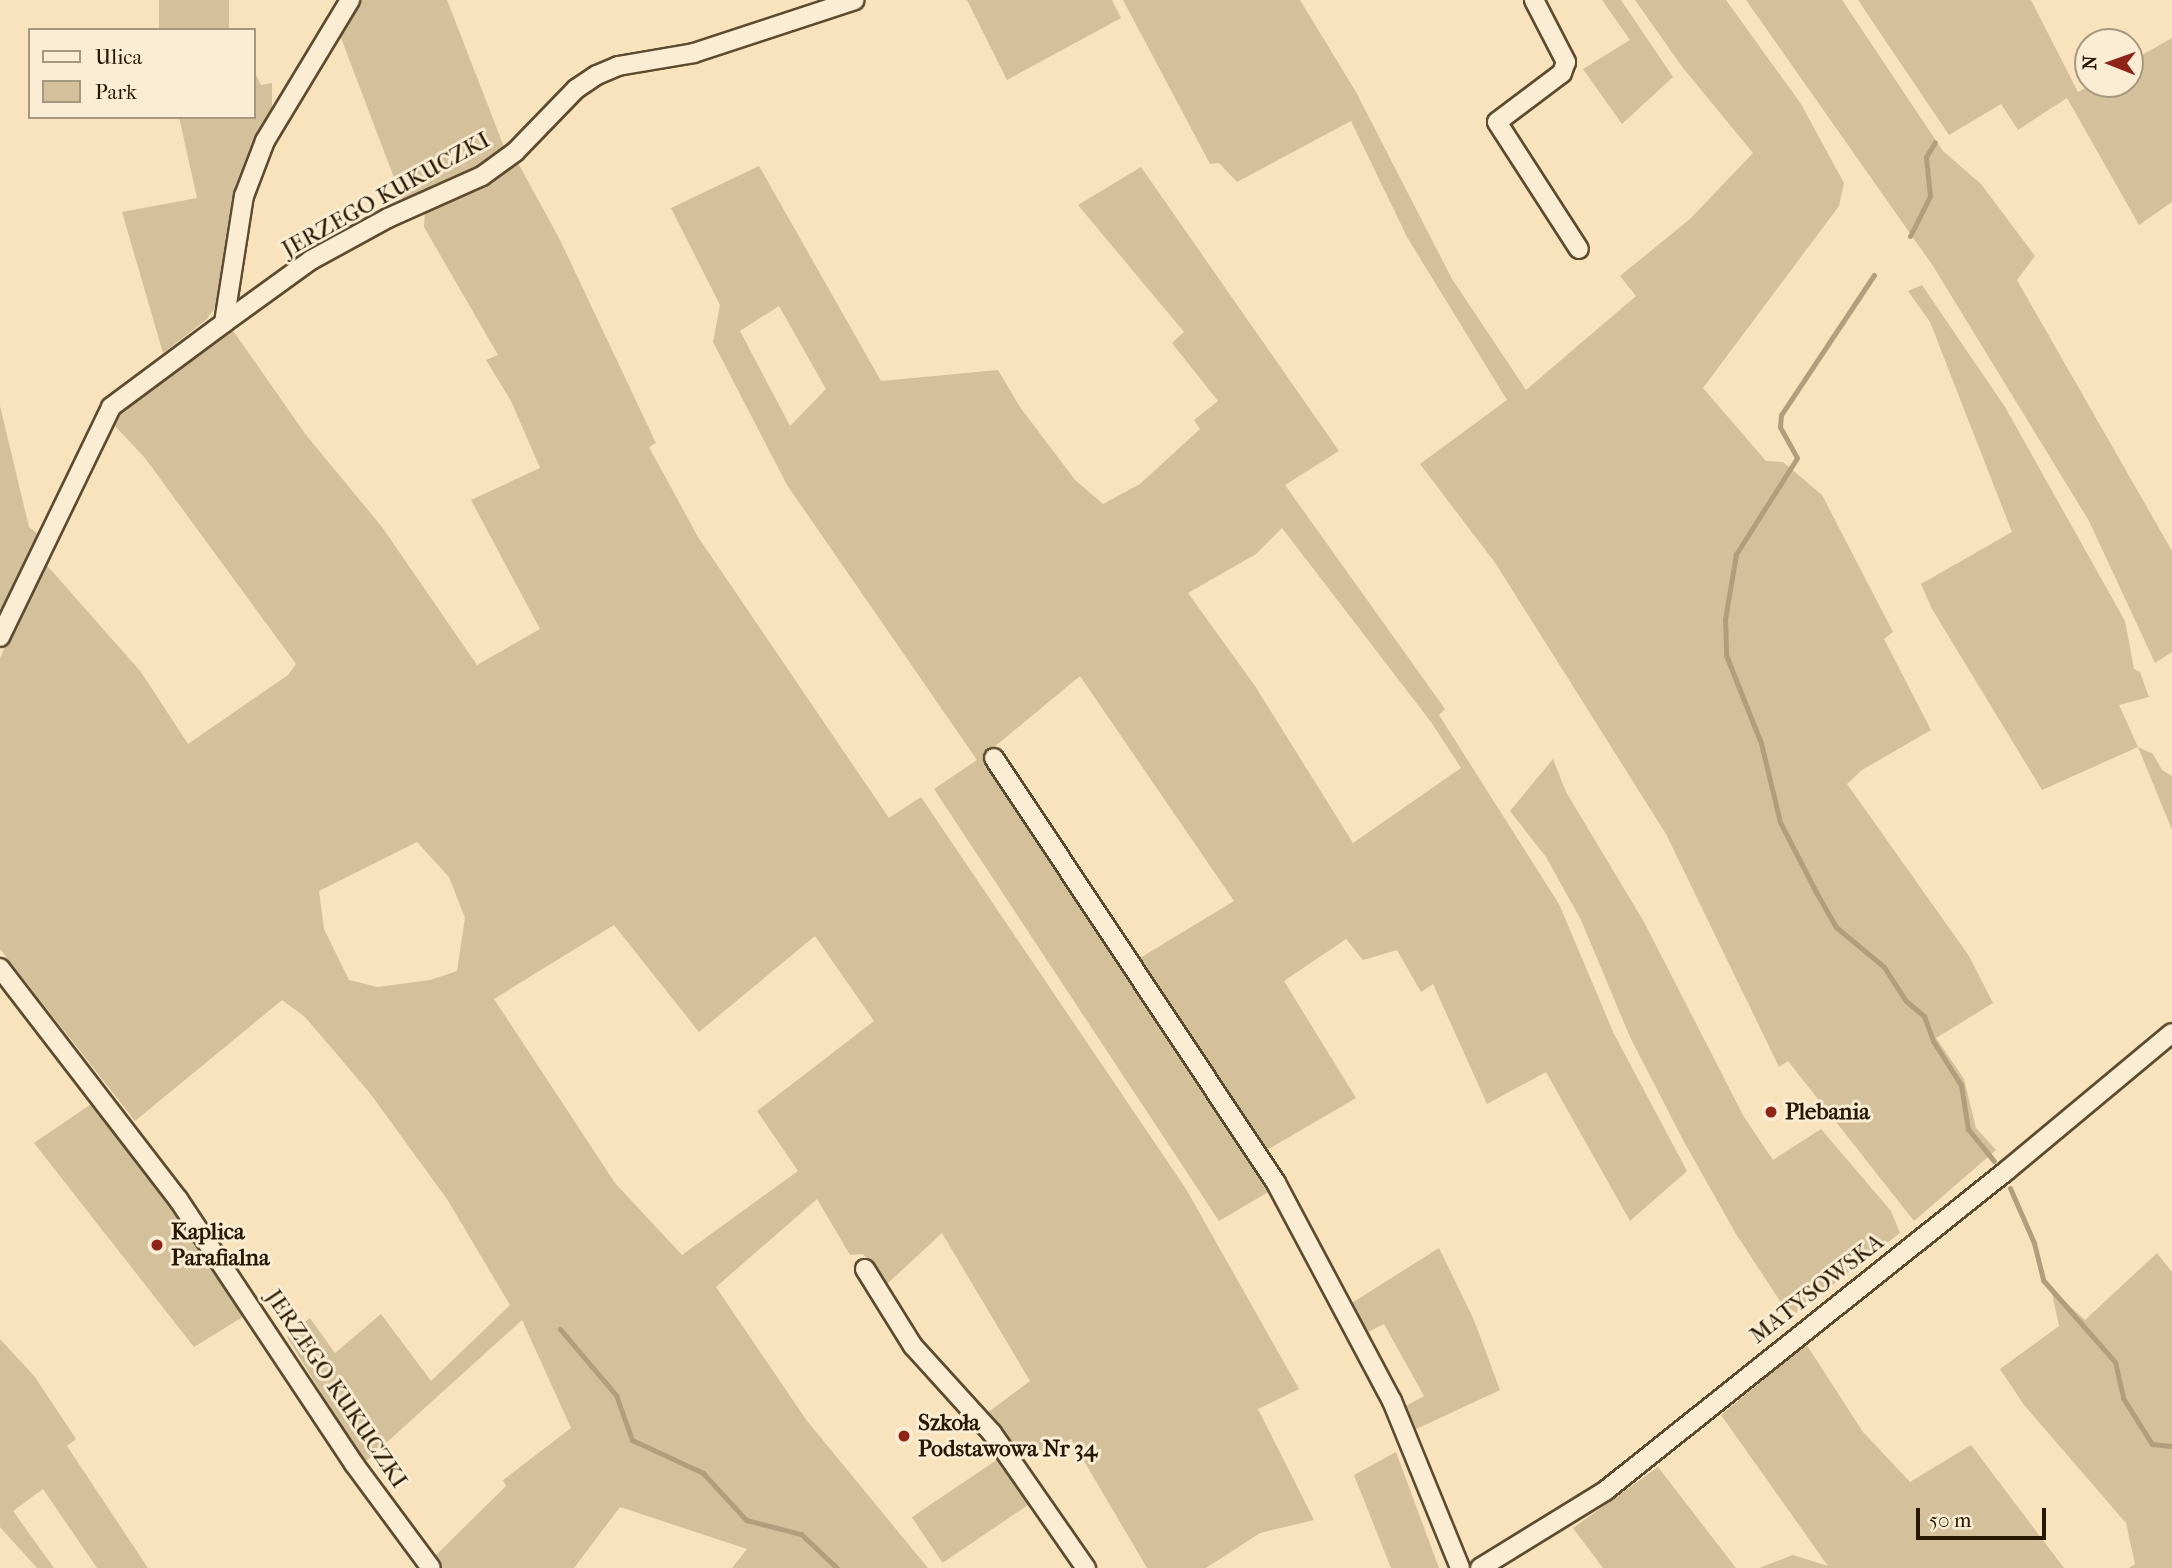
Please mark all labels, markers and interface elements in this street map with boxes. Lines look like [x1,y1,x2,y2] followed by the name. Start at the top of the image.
[28,28,256,119] legend
[2074,28,2144,98] north arrow
[95,45,142,69] text: Ulica
[2079,55,2101,70] text: N
[95,80,137,104] text: Park
[277,126,495,264] street label: JERZEGO KUKUCZKI
[1785,1098,1870,1126] place label: Plebania
[1763,1104,1779,1120] marker: Plebania
[171,1218,270,1272] place label: Kaplica Parafialna
[1745,1228,1889,1350] street label: MATYSOWSKA
[149,1237,165,1253] marker: Kaplica Parafialna
[259,1285,413,1493] street label: JERZEGO KUKUCZKI
[918,1409,1097,1463] place label: Szkoła Podstawowa Nr 34
[896,1428,912,1444] marker: Szkoła Podstawowa Nr 34
[1920,1494,2050,1538] scale bar
[1929,1508,1972,1532] text: 50 m

